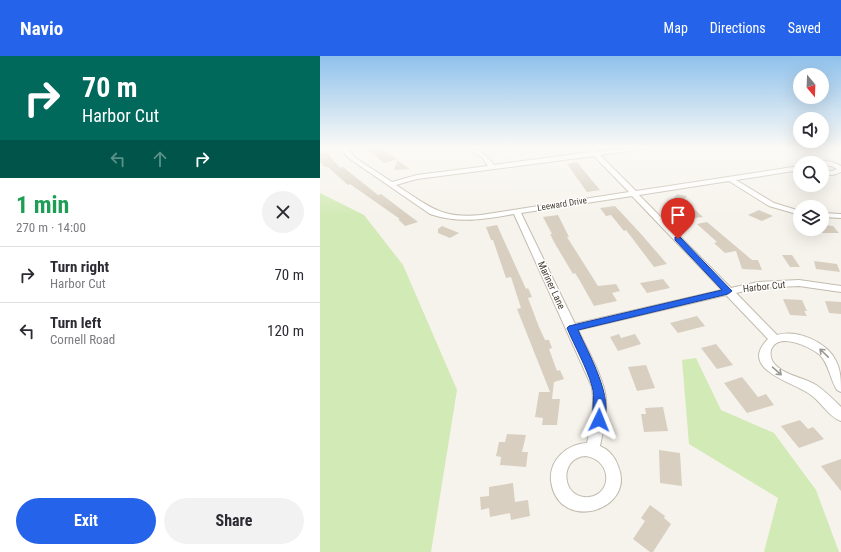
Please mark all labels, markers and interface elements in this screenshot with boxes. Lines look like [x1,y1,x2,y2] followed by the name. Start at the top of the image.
[20,17,63,40] text: Navio
[664,20,688,36] text: Map
[710,20,766,36] text: Directions
[788,20,821,36] text: Saved
[793,68,829,104] north arrow
[793,68,829,236] map controls
[82,71,138,104] text: 70 m
[16,72,68,124] icon: right
[82,105,159,126] text: Harbor Cut
[793,112,829,148] button: sound
[107,148,129,170] icon: left
[149,148,171,170] icon: ahead
[191,148,213,170] icon: right
[793,156,829,192] button: search
[16,191,69,219] text: 1 min
[262,191,304,233] button: close
[537,195,587,213] street label: Leeward Drive
[661,198,695,239] pin
[793,200,829,236] button: layers
[667,204,689,226] icon: arrive
[16,220,86,235] text: 270 m · 14:00
[50,258,109,276] text: Turn right
[536,259,568,311] street label: Mariner Lane
[16,264,38,286] icon: right
[274,266,304,284] text: 70 m
[50,276,106,291] text: Harbor Cut
[742,279,786,294] street label: Harbor Cut
[50,314,101,332] text: Turn left
[16,320,38,342] icon: left
[267,322,304,340] text: 120 m
[50,332,115,347] text: Cornell Road
[819,348,829,358] one-way arrow
[771,366,782,375] one-way arrow
[578,399,620,441] position arrow
[16,498,156,544] button: Exit
[164,498,304,544] button: Share

